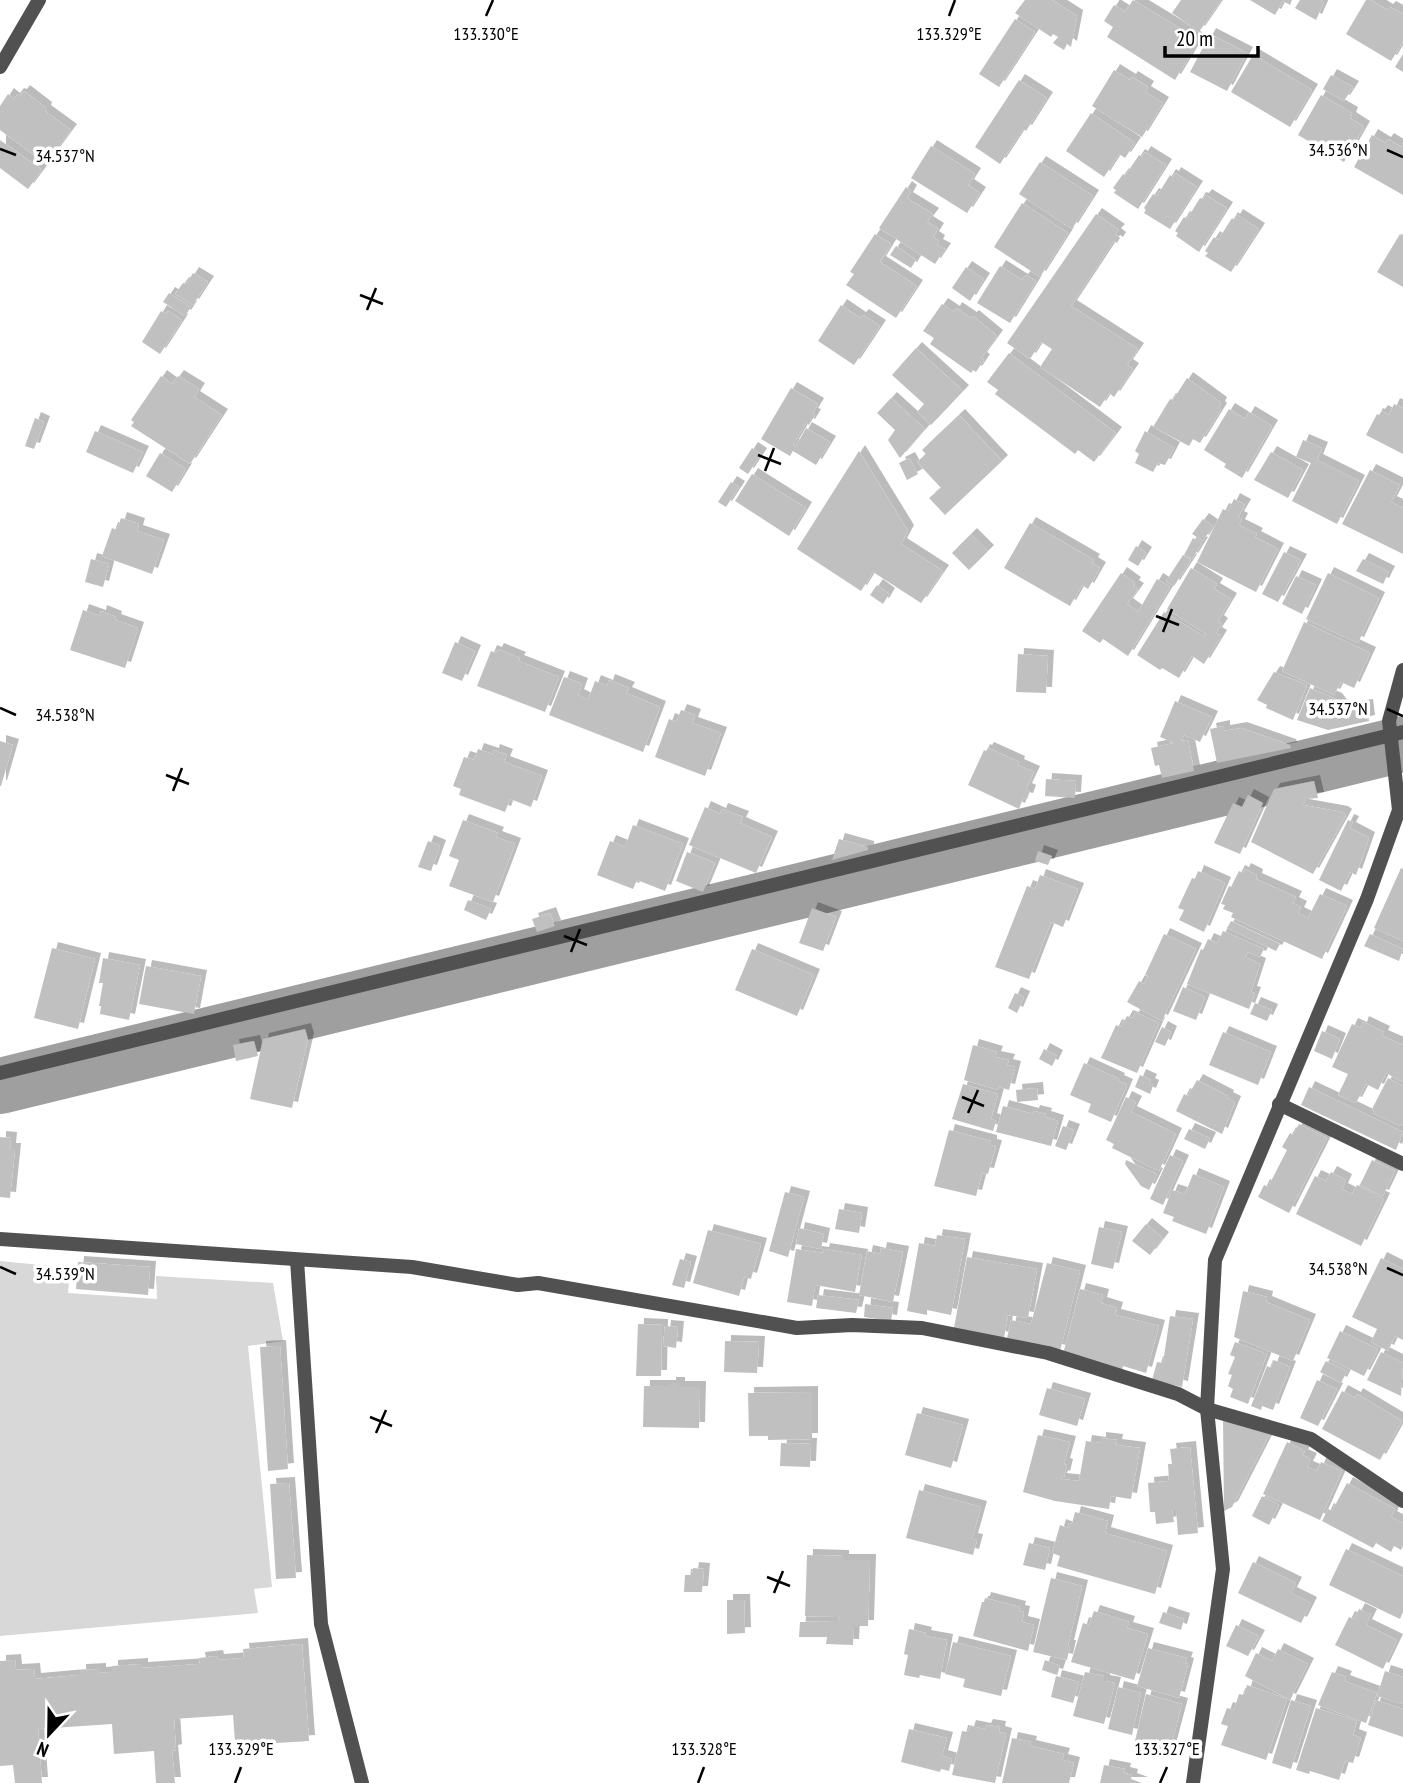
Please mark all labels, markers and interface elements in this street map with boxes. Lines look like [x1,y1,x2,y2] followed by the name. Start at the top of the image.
[1165,14,1258,58] scale bar
[453,22,519,45] text: 133.330°E
[916,22,982,45] text: 133.329°E
[1176,25,1213,52] text: 20 m
[1308,138,1368,161] text: 34.536°N
[35,144,95,167] text: 34.537°N
[1308,697,1368,720] text: 34.537°N
[35,703,95,726] text: 34.538°N
[1308,1257,1368,1280] text: 34.538°N
[35,1262,95,1285] text: 34.539°N
[14,1699,84,1769] north arrow
[33,1737,52,1763] text: N
[208,1737,274,1760] text: 133.329°E
[671,1737,737,1760] text: 133.328°E
[1134,1737,1200,1760] text: 133.327°E

